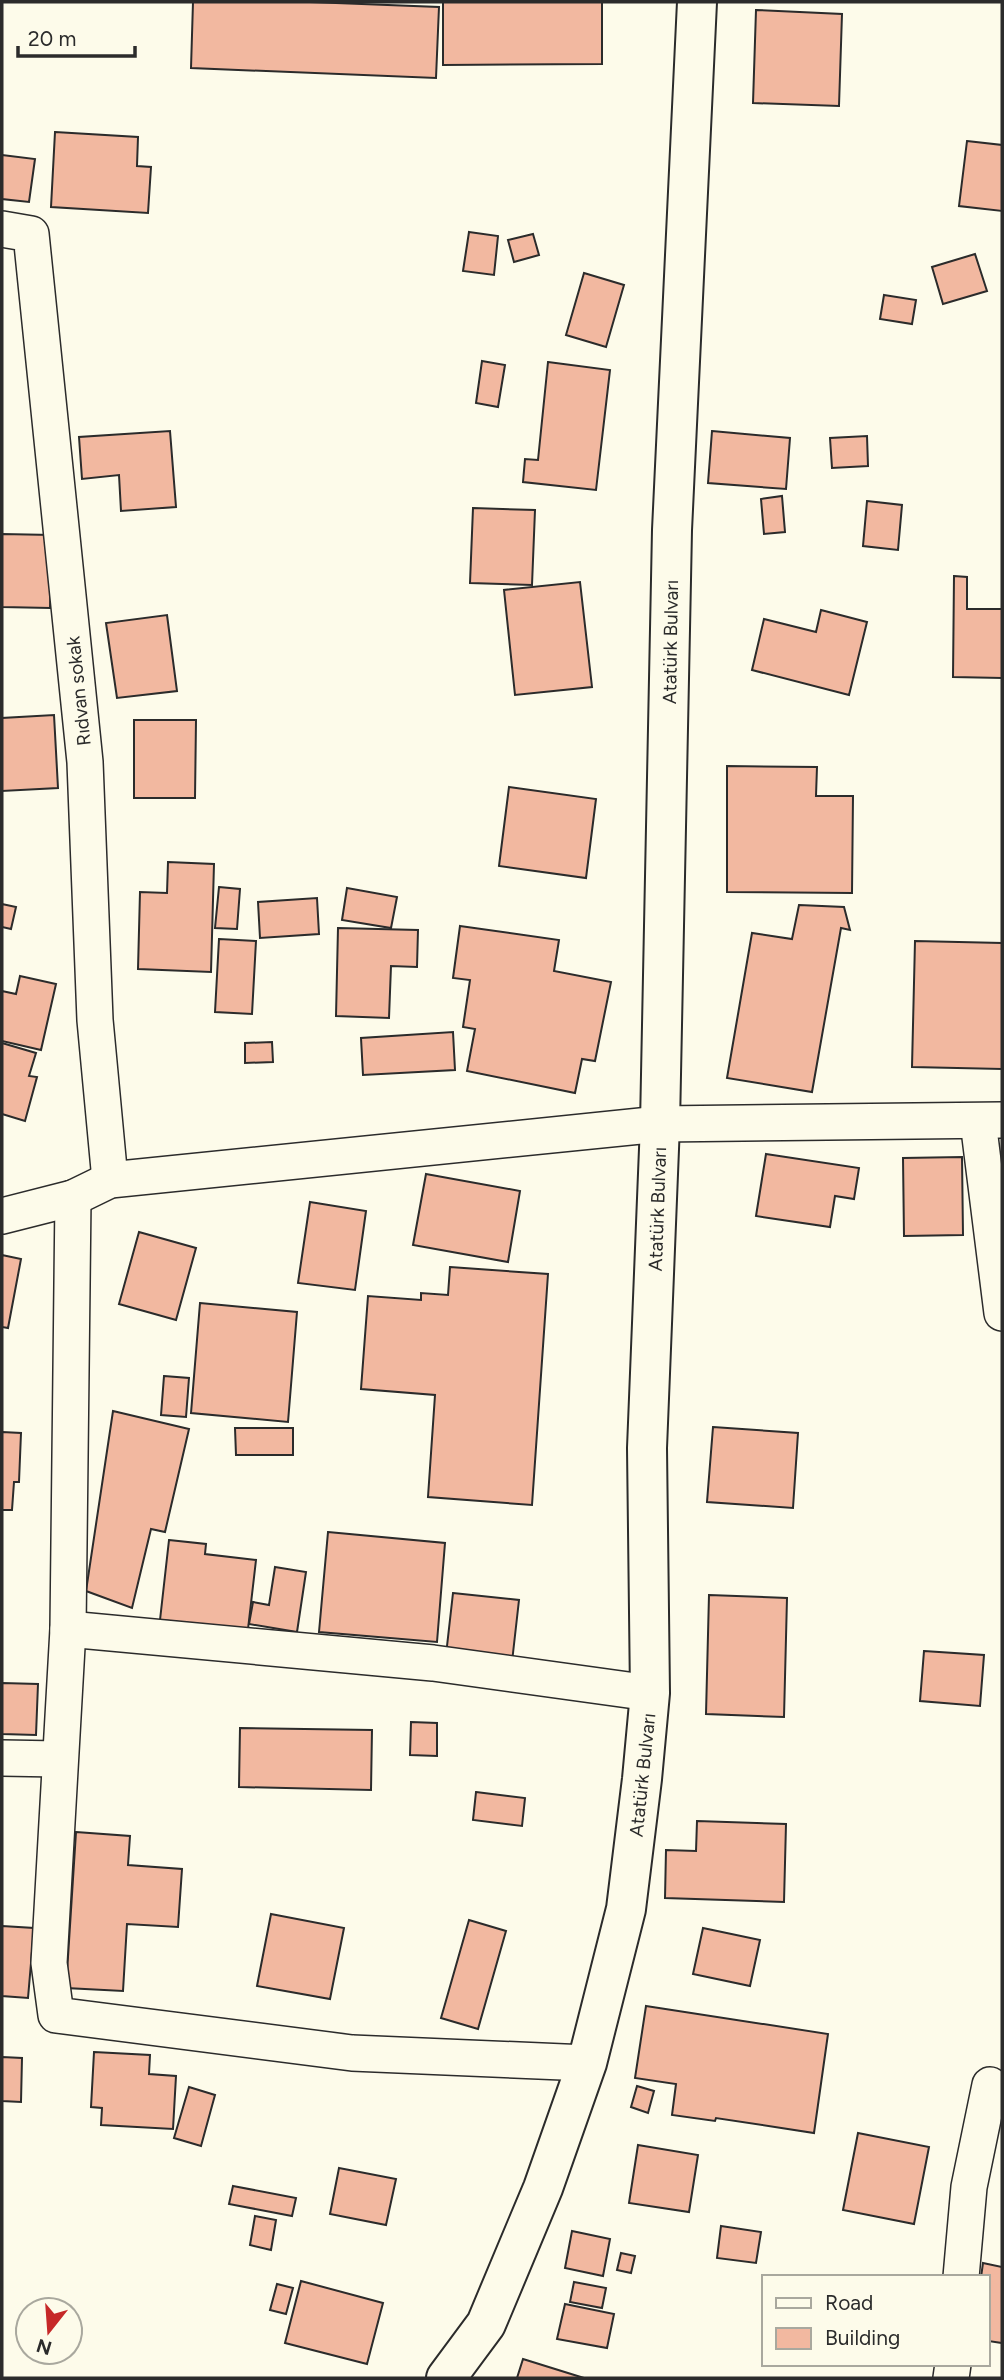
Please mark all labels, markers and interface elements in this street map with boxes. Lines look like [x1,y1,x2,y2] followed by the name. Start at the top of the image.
[18,14,135,58] scale bar
[28,26,76,51] text: 20 m
[658,580,683,704] street label: Atatürk Bulvarı
[61,634,96,747] street label: Rıdvan sokak
[644,1146,671,1272] street label: Atatürk Bulvarı
[625,1712,660,1838] street label: Atatürk Bulvarı
[762,2275,990,2366] legend
[825,2290,873,2315] text: Road
[14,2296,84,2366] north arrow
[825,2325,900,2350] text: Building
[34,2334,55,2360] text: N

